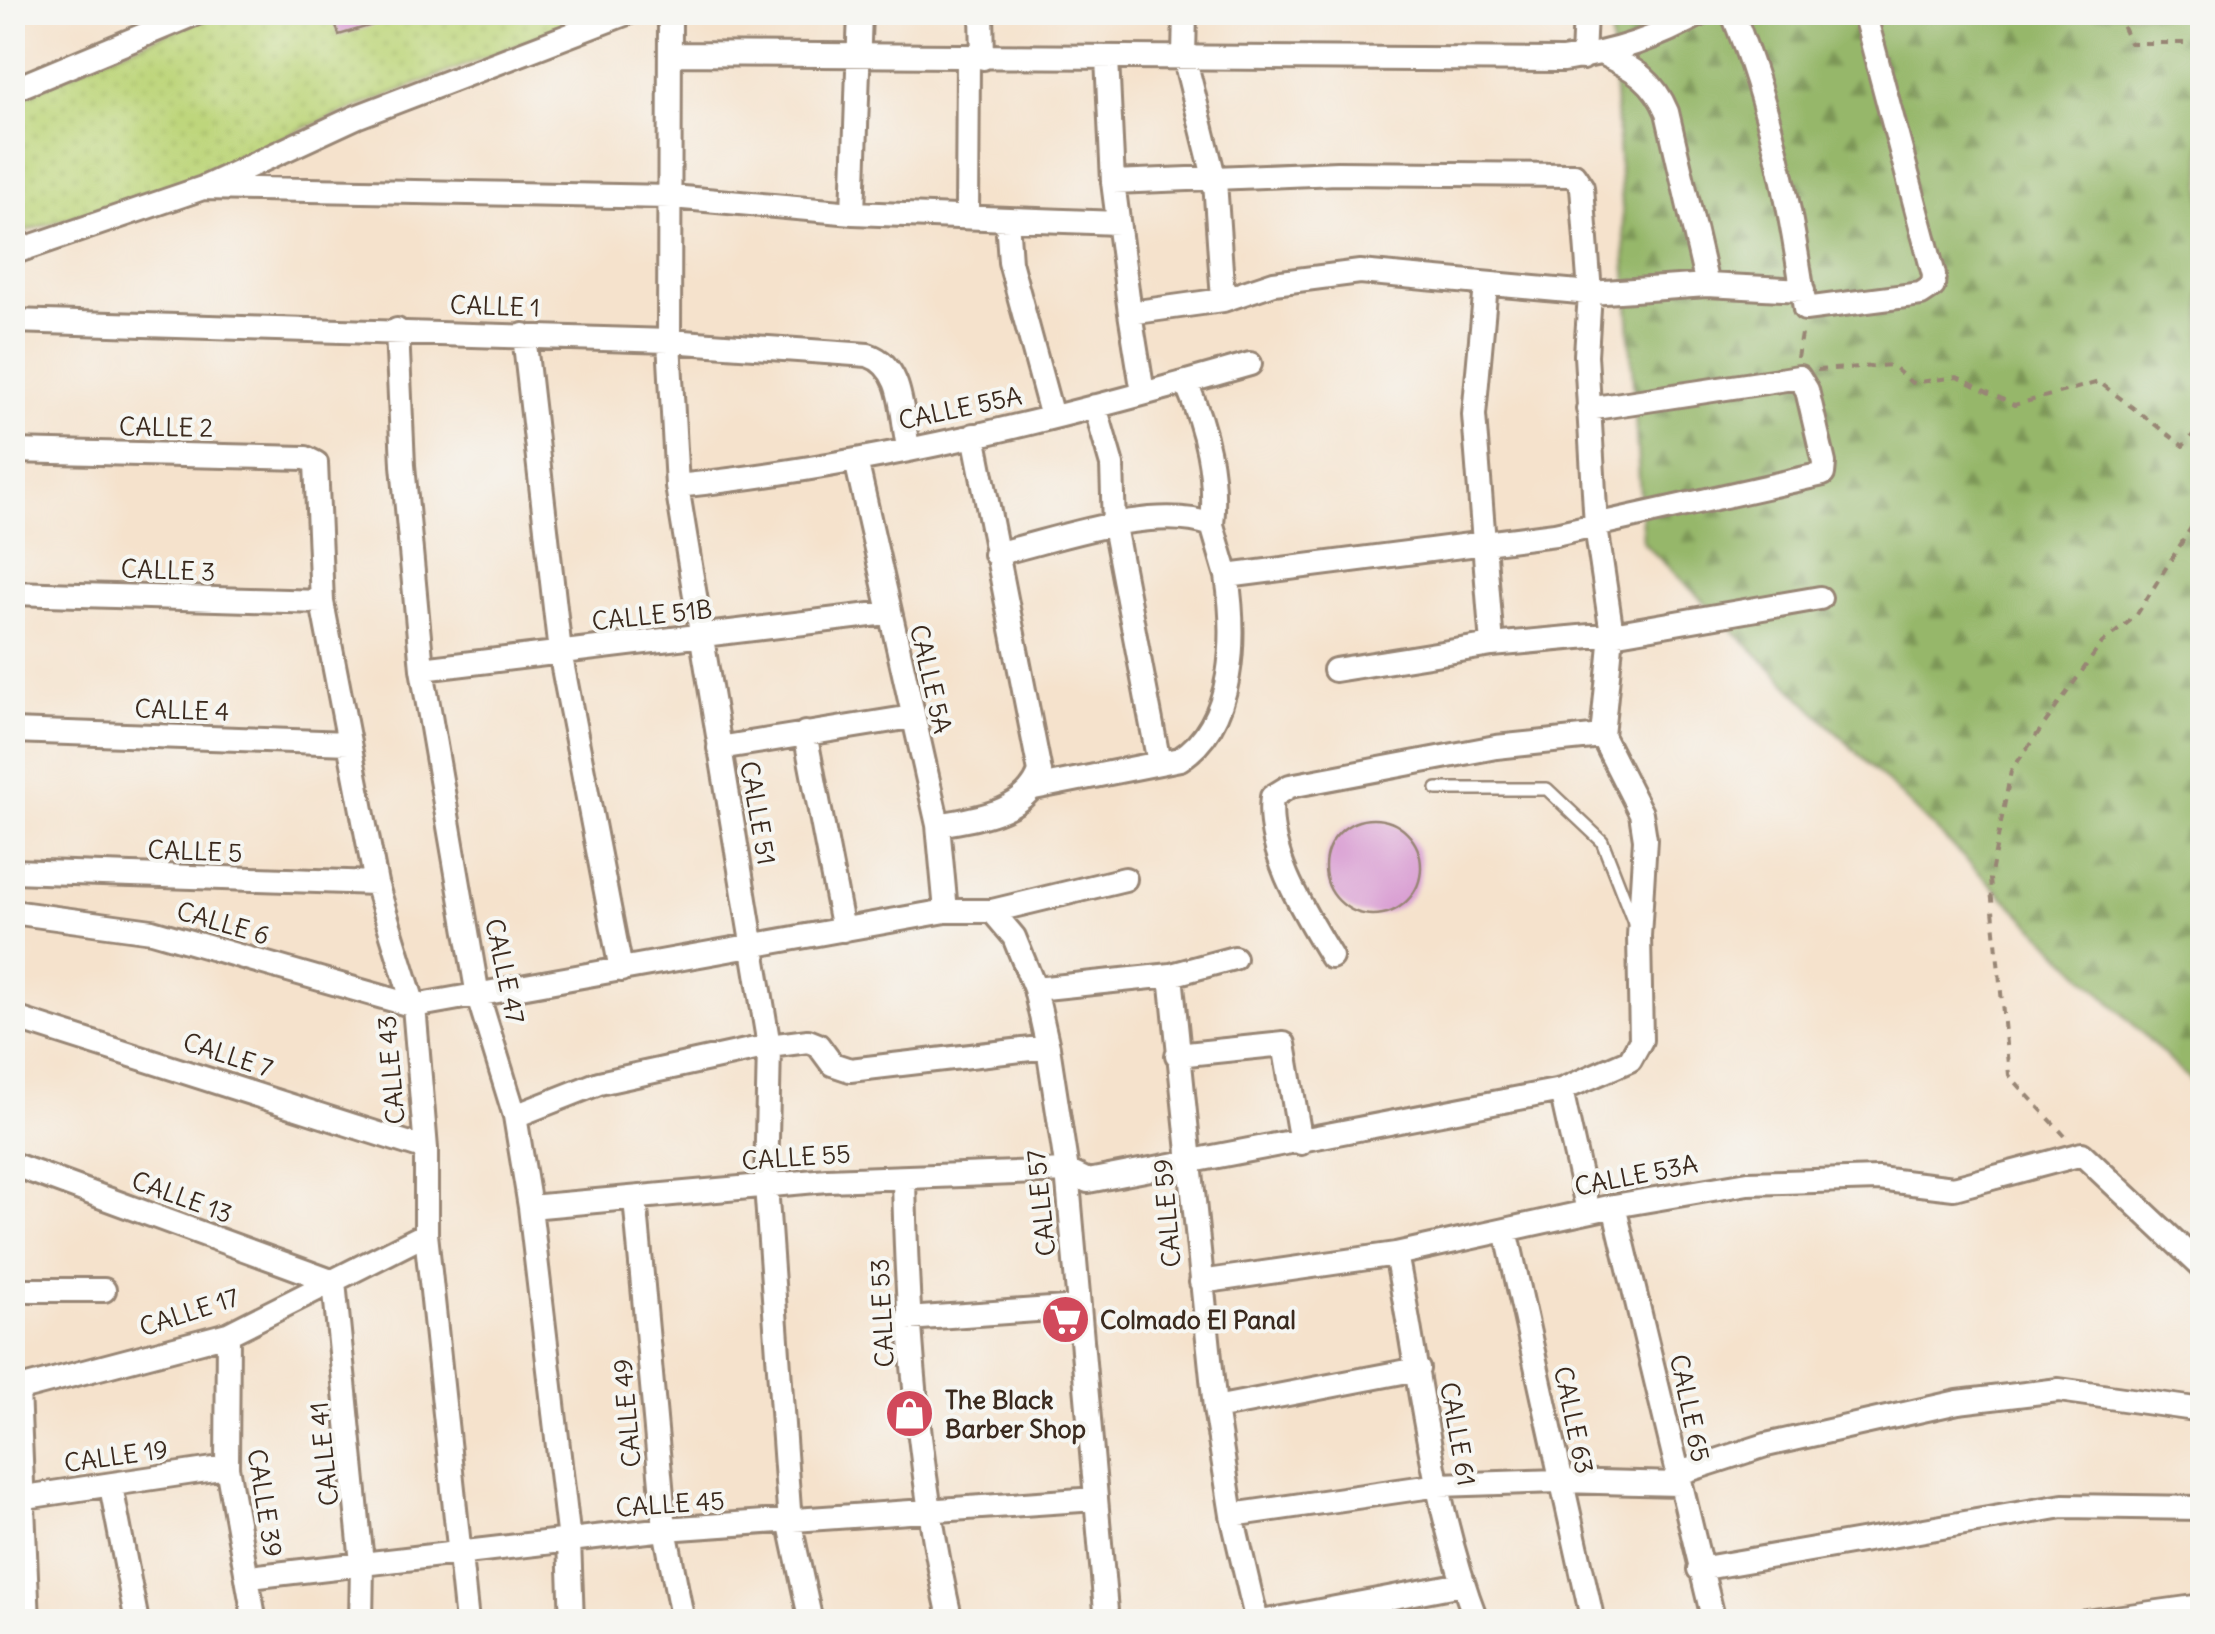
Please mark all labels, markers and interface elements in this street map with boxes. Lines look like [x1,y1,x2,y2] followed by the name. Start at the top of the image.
[449,288,541,324] street label: CALLE 1
[895,379,1025,437] street label: CALLE 55A
[119,410,213,444] street label: CALLE 2
[120,552,216,588] street label: CALLE 3
[590,593,714,637] street label: CALLE 51B
[903,621,959,737] street label: CALLE 5A
[134,692,230,728] street label: CALLE 4
[733,759,783,867] street label: CALLE 51
[147,833,243,869] street label: CALLE 5
[173,895,273,951] street label: CALLE 6
[478,915,532,1027] street label: CALLE 47
[370,1014,412,1126] street label: CALLE 43
[179,1025,277,1085] street label: CALLE 7
[740,1137,852,1177] street label: CALLE 55
[1572,1147,1700,1203] street label: CALLE 53A
[1019,1148,1063,1258] street label: CALLE 57
[1146,1157,1188,1269] street label: CALLE 59
[127,1164,237,1230] street label: CALLE 13
[863,1258,901,1368] street label: CALLE 53
[135,1281,243,1343] street label: CALLE 17
[1039,1294,1091,1346] supermarket icon: Colmado El Panal
[1100,1304,1296,1336] place label: Colmado El Panal
[1663,1351,1717,1465] street label: CALLE 65
[606,1357,648,1469] street label: CALLE 49
[1547,1363,1601,1477] street label: CALLE 63
[1433,1380,1483,1488] street label: CALLE 61
[945,1384,1086,1445] place label: The Black Barber Shop
[884,1388,936,1440] shop icon: The Black Barber Shop
[303,1400,345,1508] street label: CALLE 41
[62,1433,170,1479] street label: CALLE 19
[241,1447,289,1559] street label: CALLE 39
[614,1484,726,1524] street label: CALLE 45

